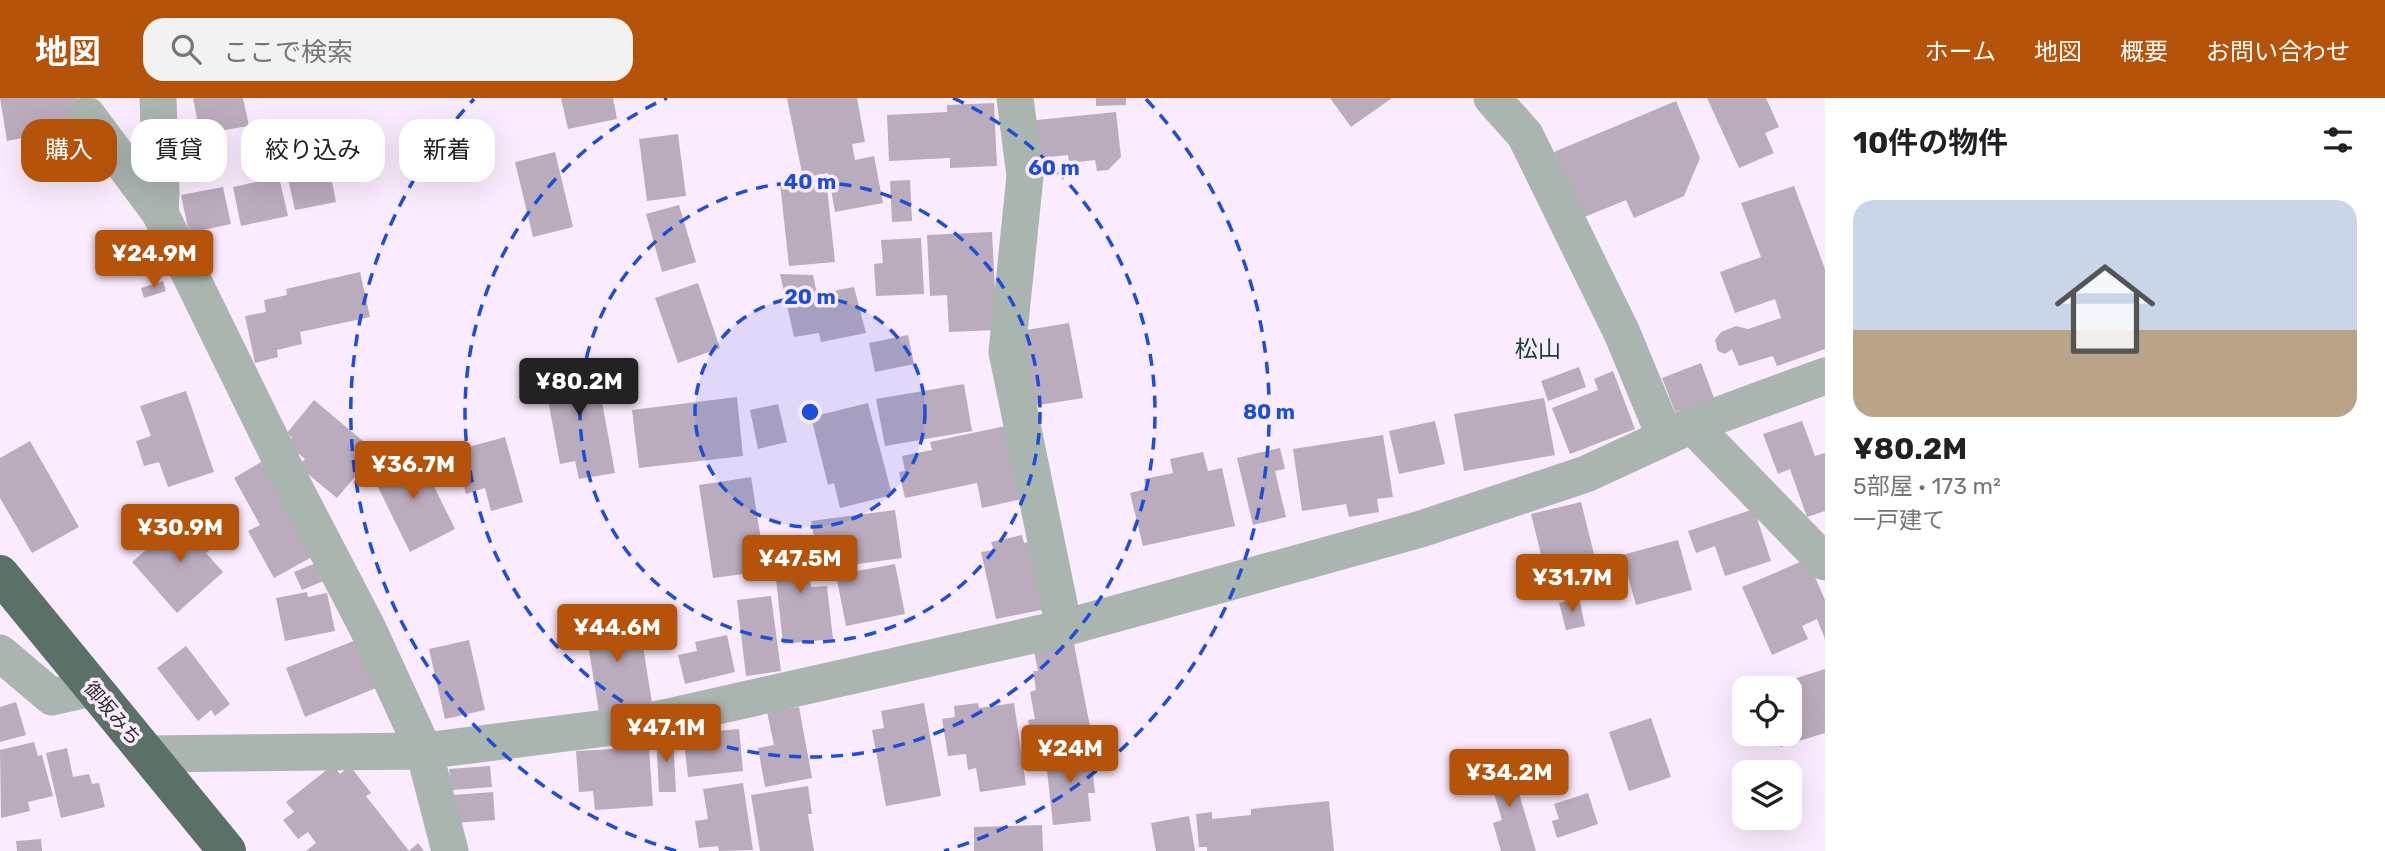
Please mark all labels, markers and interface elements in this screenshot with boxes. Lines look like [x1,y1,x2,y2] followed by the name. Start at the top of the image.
[143,18,633,81] search box
[167,30,205,68] icon: search
[35,32,101,71] text: 地図
[223,37,353,68] text: ここで検索
[1925,38,1996,66] text: ホーム
[2034,38,2082,66] text: 地図
[2120,38,2168,66] text: 概要
[2206,38,2350,66] text: お問い合わせ
[21,119,117,182] chip: 購入
[131,119,227,182] chip: 賃貸
[241,119,385,182] chip: 絞り込み
[399,119,495,182] chip: 新着
[2319,121,2357,159] icon: filters
[1853,125,2008,161] text: 10件の物件
[1028,155,1080,180] text: 60 m
[784,169,836,194] text: 40 m
[97,230,211,290] pin: ¥24.9M
[111,239,197,267] text: ¥24.9M
[2042,246,2168,372] icon: home
[784,284,836,309] text: 20 m
[1515,335,1561,363] district label: 松山
[522,358,636,418] pin: ¥80.2M
[535,367,623,395] text: ¥80.2M
[1243,399,1295,424] text: 80 m
[798,400,822,424] centre of rings
[1853,431,1967,467] text: ¥80.2M
[356,442,470,501] pin: ¥36.7M
[371,450,455,478] text: ¥36.7M
[1853,472,2001,500] text: 5部屋 · 173 m²
[123,504,237,564] pin: ¥30.9M
[1853,506,1945,534] text: 一戸建て
[137,513,223,541] text: ¥30.9M
[743,536,857,595] pin: ¥47.5M
[758,544,842,572] text: ¥47.5M
[1515,554,1629,614] pin: ¥31.7M
[1532,563,1612,591] text: ¥31.7M
[560,604,674,664] pin: ¥44.6M
[573,613,661,641] text: ¥44.6M
[1732,676,1802,830] map controls
[1732,676,1802,746] button: locate
[79,677,146,750] street label: 御坂みち
[609,704,723,764] pin: ¥47.1M
[627,713,705,741] text: ¥47.1M
[1029,726,1111,785] pin: ¥24M
[1037,734,1103,762] text: ¥24M
[1452,750,1566,809] pin: ¥34.2M
[1465,758,1553,786] text: ¥34.2M
[1732,760,1802,830] button: layers

